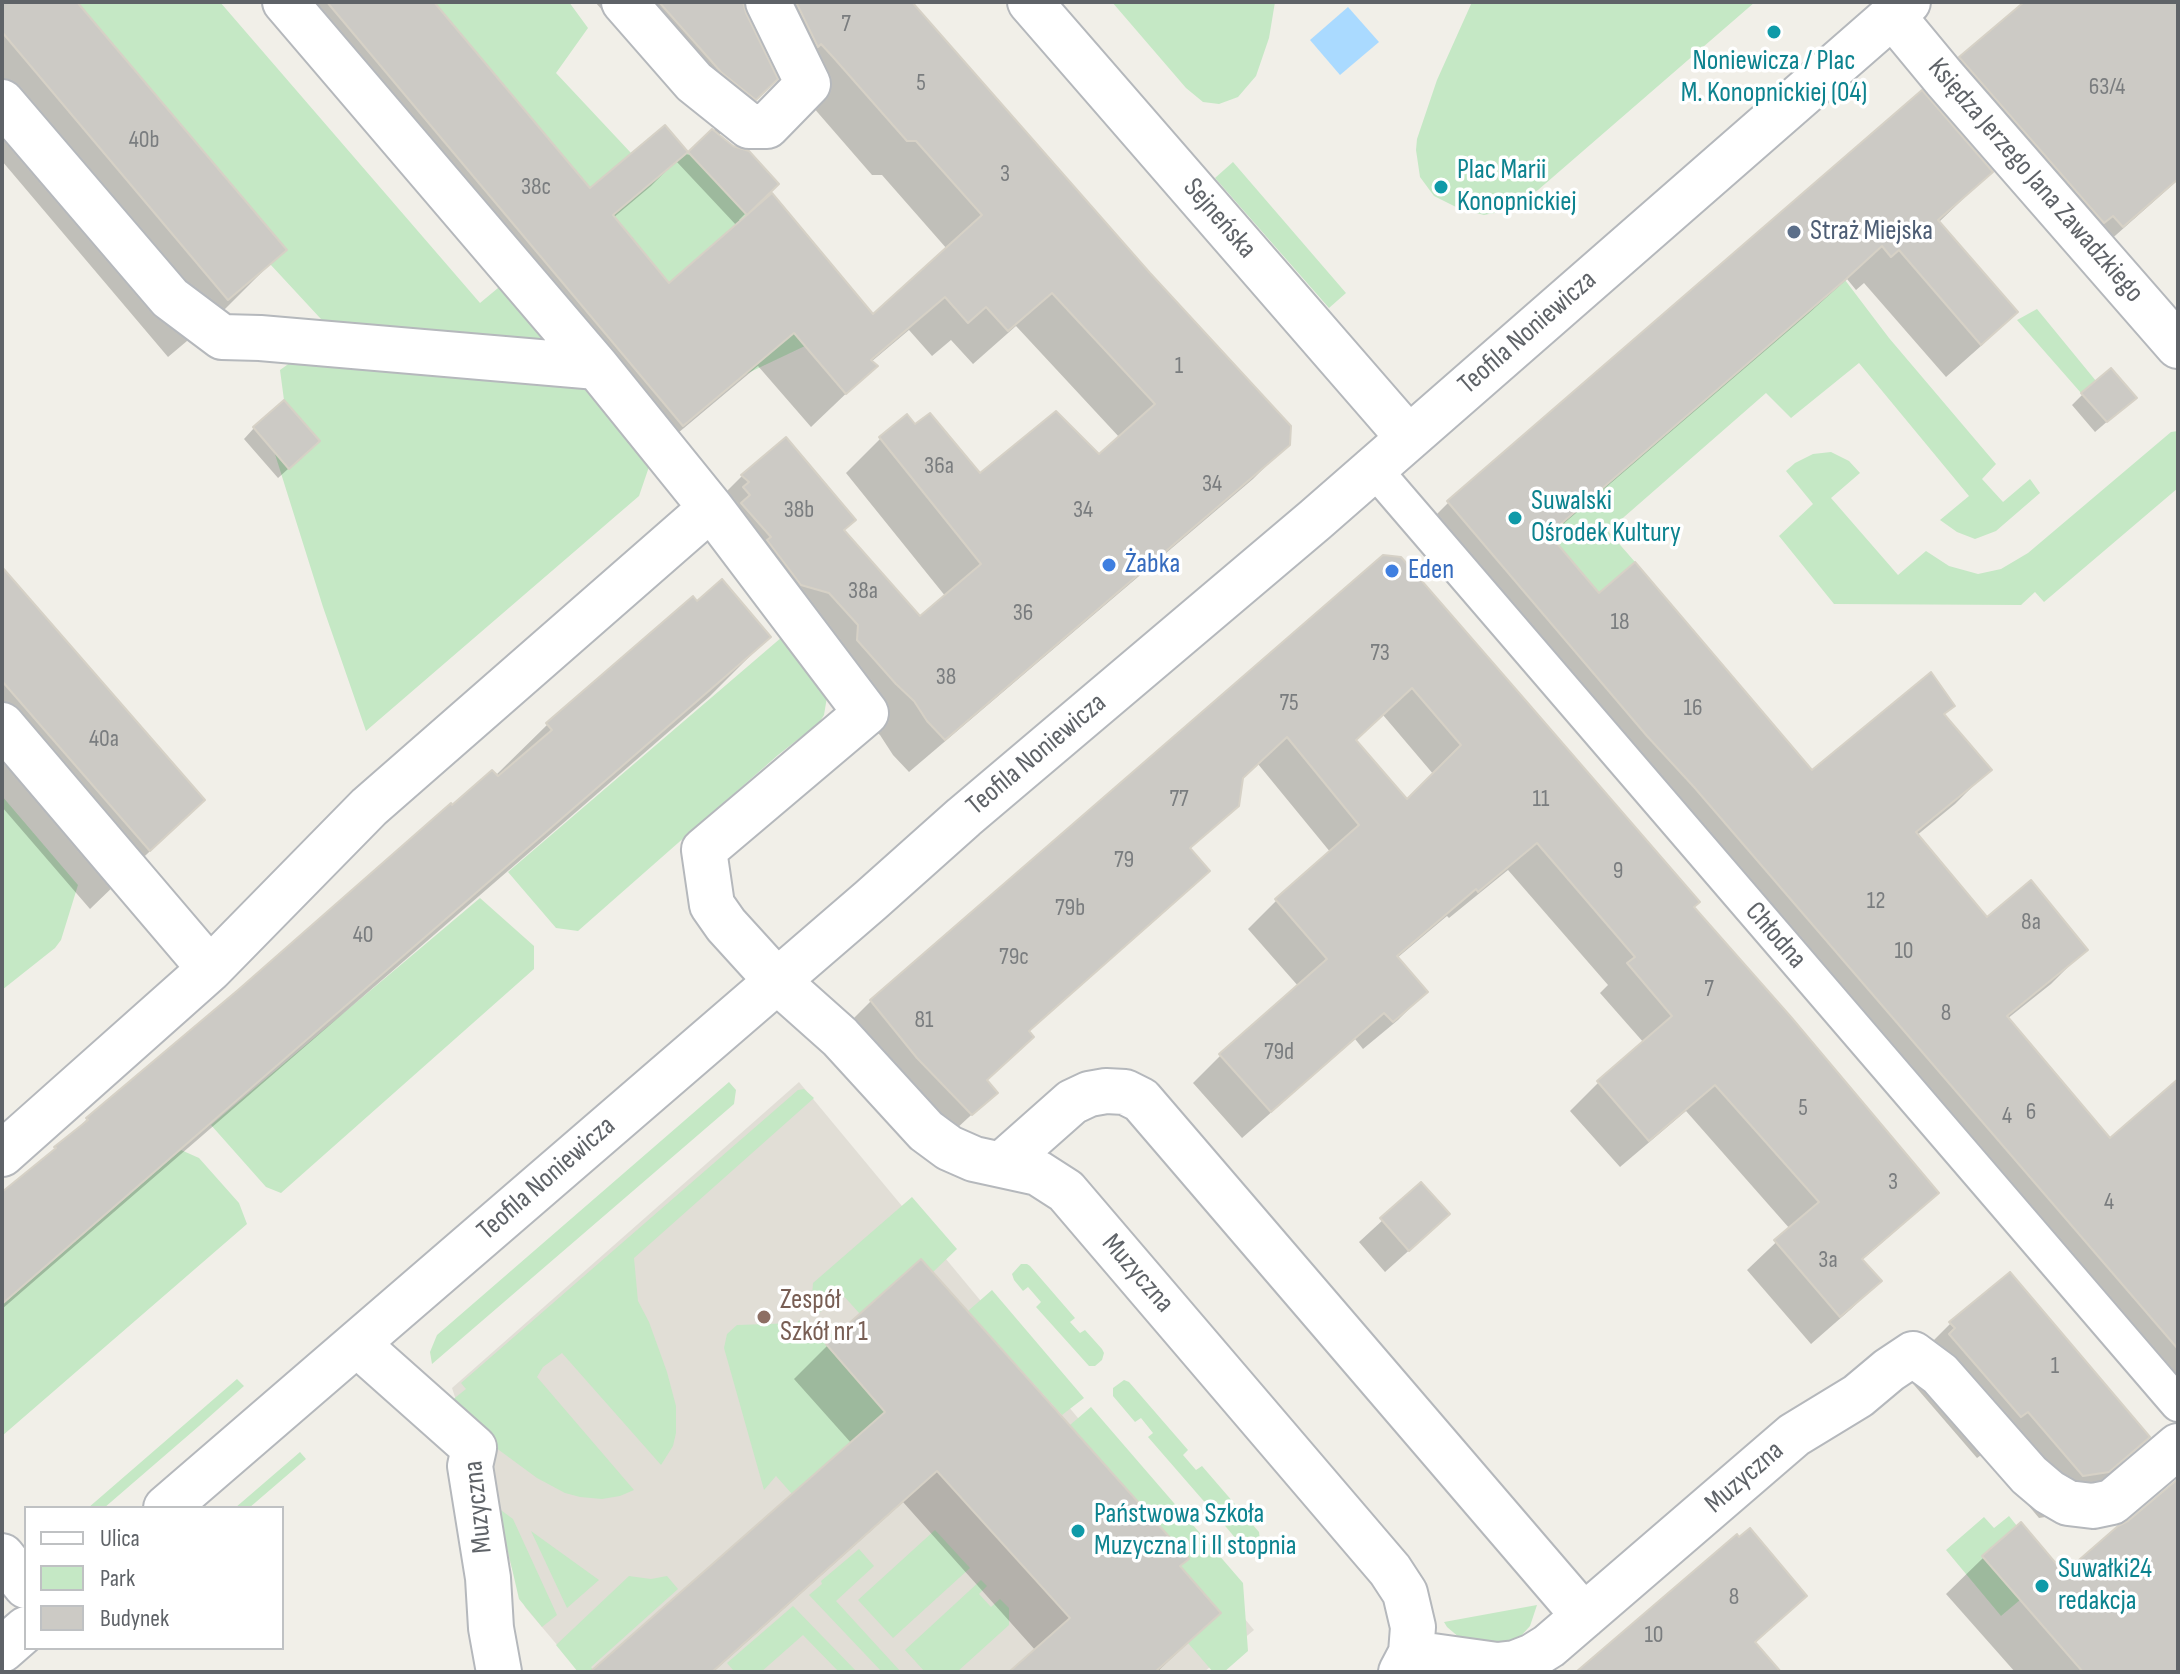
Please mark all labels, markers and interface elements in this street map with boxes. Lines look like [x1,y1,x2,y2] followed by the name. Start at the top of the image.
[841,11,851,39] house number: 7
[1765,23,1783,41] marker: Noniewicza / Plac M. Konopnickiej (04)
[1681,45,1867,111] place label: Noniewicza / Plac M. Konopnickiej (04)
[1920,52,2150,310] street label: Księdza Jerzego Jana Zawadzkiego
[916,70,926,98] house number: 5
[2089,74,2125,102] house number: 63/4
[129,127,159,155] house number: 40b
[1457,154,1577,220] place label: Plac Marii Konopnickiej
[1000,161,1010,189] house number: 3
[1175,172,1263,266] street label: Sejneńska
[521,174,551,202] house number: 38c
[1432,178,1450,196] marker: Plac Marii Konopnickiej
[1810,215,1933,249] place label: Straż Miejska
[1785,223,1803,241] marker: Straż Miejska
[1452,264,1604,402] street label: Teofila Noniewicza
[1175,353,1183,381] house number: 1
[924,453,954,481] house number: 36a
[1202,471,1222,499] house number: 34
[1531,485,1681,551] place label: Suwalski Ośrodek Kultury
[784,497,814,525] house number: 38b
[1073,497,1093,525] house number: 34
[1506,509,1524,527] marker: Suwalski Ośrodek Kultury
[1125,548,1180,582] place label: Żabka
[1408,554,1454,588] place label: Eden
[1100,556,1118,574] marker: Żabka
[1383,562,1401,580] marker: Eden
[848,578,878,606] house number: 38a
[1013,600,1033,628] house number: 36
[1611,609,1629,637] house number: 18
[1370,640,1390,668] house number: 73
[936,664,956,692] house number: 38
[960,687,1114,823] street label: Teofila Noniewicza
[1279,690,1299,718] house number: 75
[1684,695,1702,723] house number: 16
[89,726,119,754] house number: 40a
[1169,786,1189,814] house number: 77
[1533,786,1549,814] house number: 11
[1114,847,1134,875] house number: 79
[1613,858,1623,886] house number: 9
[1867,888,1885,916] house number: 12
[1055,895,1085,923] house number: 79b
[1737,896,1813,976] street label: Chłodna
[2021,909,2041,937] house number: 8a
[353,922,373,950] house number: 40
[1894,938,1914,966] house number: 10
[999,944,1029,972] house number: 79c
[1704,976,1714,1004] house number: 7
[1941,1000,1951,1028] house number: 8
[915,1007,933,1035] house number: 81
[1264,1039,1294,1067] house number: 79d
[1798,1095,1808,1123] house number: 5
[2026,1099,2036,1127] house number: 6
[2002,1103,2012,1131] house number: 4
[471,1110,623,1248] street label: Teofila Noniewicza
[1888,1169,1898,1197] house number: 3
[2104,1189,2114,1217] house number: 4
[1094,1228,1180,1320] street label: Muzyczna
[1818,1247,1838,1275] house number: 3a
[780,1284,868,1350] place label: Zespół Szkół nr 1
[755,1308,773,1326] marker: Zespół Szkół nr 1
[2051,1353,2059,1381] house number: 1
[1699,1435,1791,1521] street label: Muzyczna
[457,1459,501,1555] street label: Muzyczna
[1094,1498,1296,1564] place label: Państwowa Szkoła Muzyczna I i II stopnia
[24,1506,284,1650] legend
[1069,1522,1087,1540] marker: Państwowa Szkoła Muzyczna I i II stopnia
[100,1524,140,1553] text: Ulica
[2058,1553,2152,1619] place label: Suwałki24 redakcja
[100,1564,135,1593] text: Park
[2033,1577,2051,1595] marker: Suwałki24 redakcja
[1729,1584,1739,1612] house number: 8
[100,1604,169,1633] text: Budynek
[1644,1622,1664,1650] house number: 10

